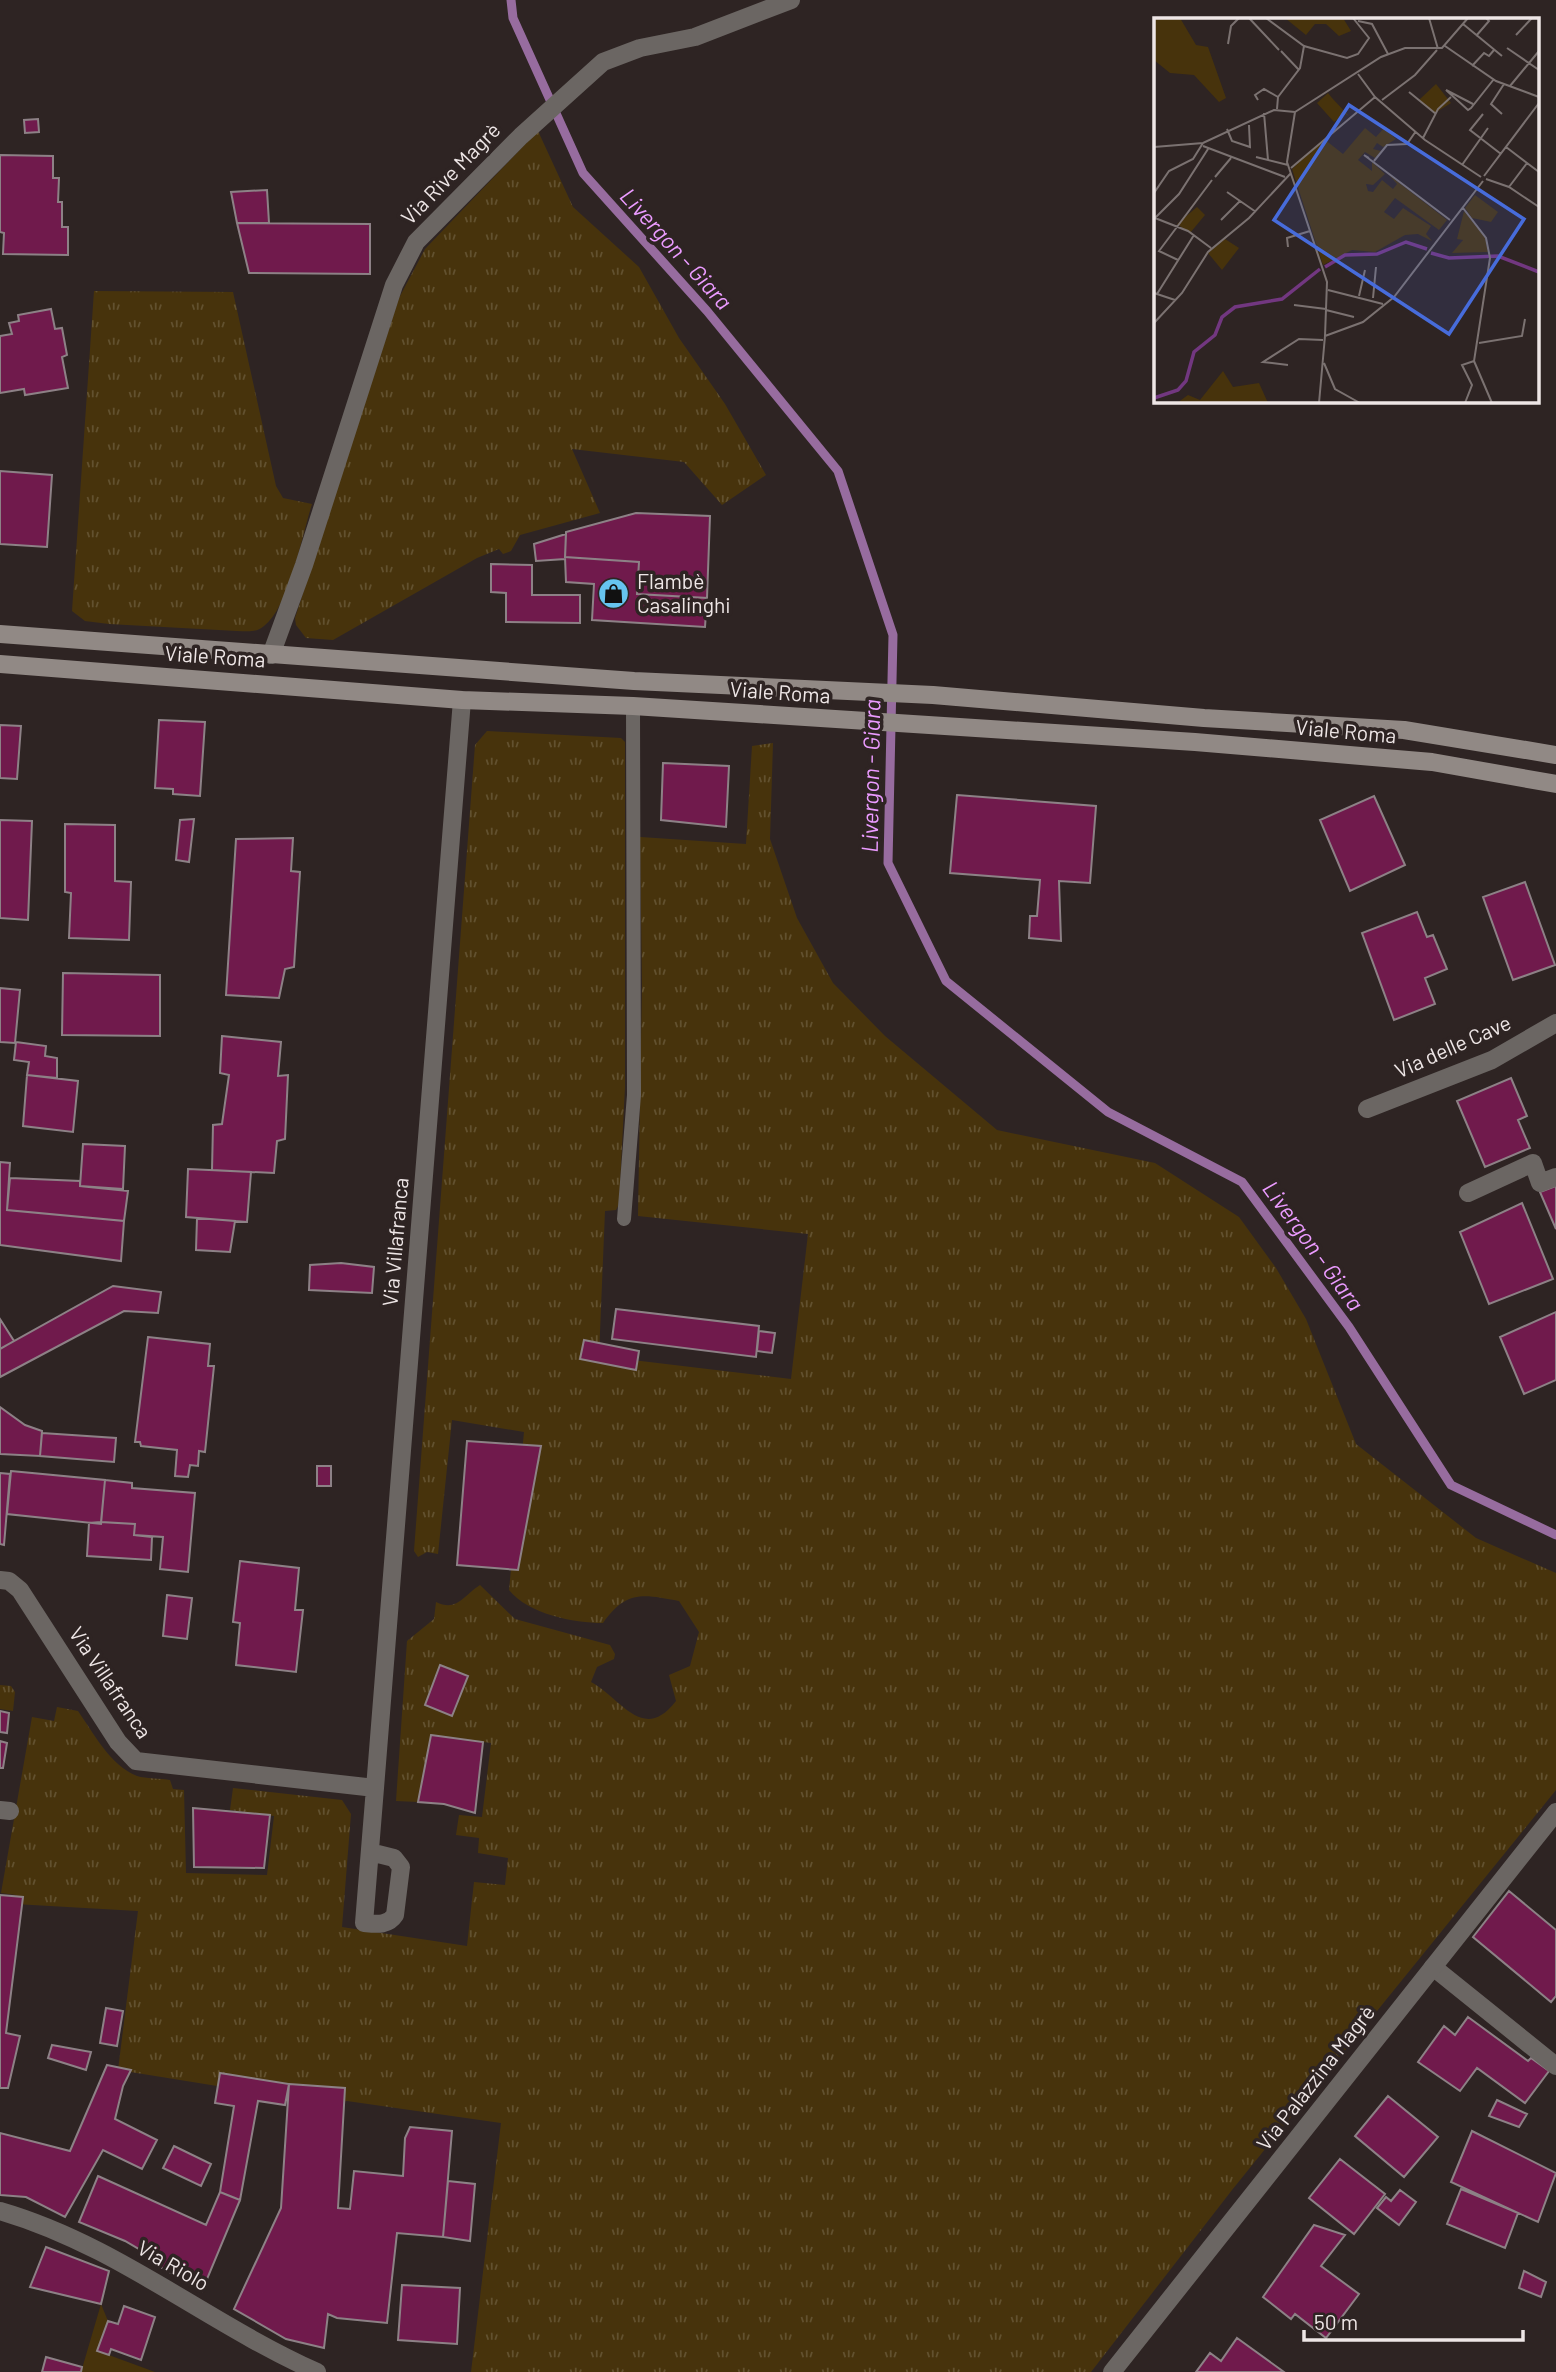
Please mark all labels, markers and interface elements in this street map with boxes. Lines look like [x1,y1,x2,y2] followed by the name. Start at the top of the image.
[1154,18,1538,402] inset map
[395,117,505,229] street label: Via Rive Magrè
[615,182,739,315] water label: Livergon - Giara
[637,568,731,617] place label: Flambè Casalinghi
[597,577,631,611] shop icon: Flambè Casalinghi
[164,640,266,671] street label: Viale Roma
[729,676,831,707] street label: Viale Roma
[855,699,885,853] water label: Livergon - Giara
[1295,714,1398,747] street label: Viale Roma
[1390,1009,1514,1082] street label: Via delle Cave
[1257,1175,1370,1316] water label: Livergon - Giara
[376,1176,413,1307] street label: Via Villafranca
[65,1622,158,1743] street label: Via Villafranca
[1250,2000,1379,2155] street label: Via Palazzina Magrè
[133,2234,214,2295] street label: Via Riolo
[1304,2298,1523,2342] scale bar
[1314,2309,1358,2334] text: 50 m

